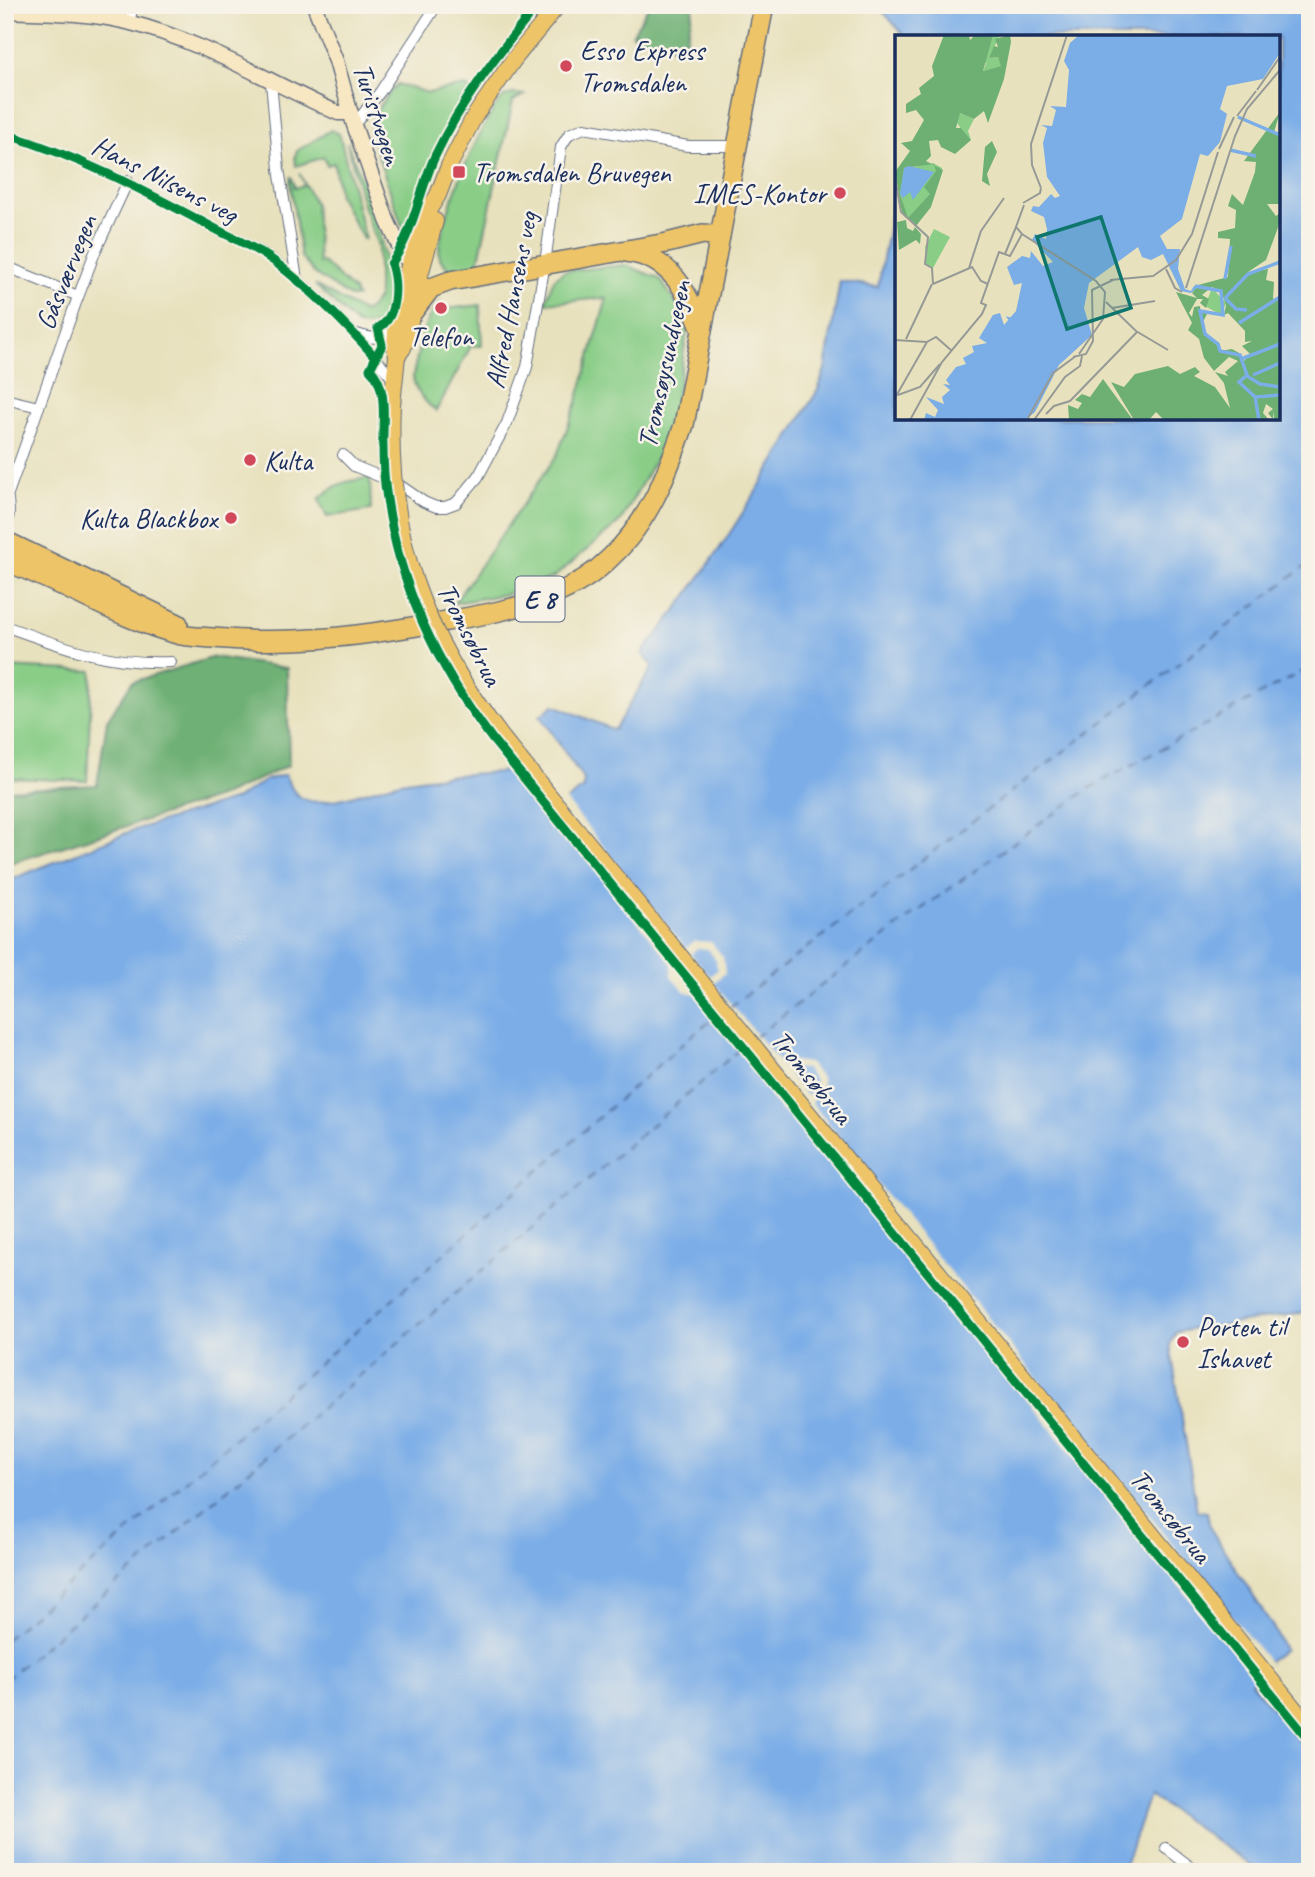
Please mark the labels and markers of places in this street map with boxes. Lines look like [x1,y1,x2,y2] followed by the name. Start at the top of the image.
[580,33,707,100] place label: Esso Express Tromsdalen
[558,58,574,74] marker: Esso Express Tromsdalen
[473,155,672,190] place label: Tromsdalen Bruvegen
[451,164,467,180] marker: Tromsdalen Bruvegen
[693,176,828,211] place label: IMES-Kontor
[832,185,848,201] marker: IMES-Kontor
[433,300,449,316] marker: Telefon
[409,319,474,354] place label: Telefon
[264,443,314,478] place label: Kulta
[242,452,258,468] marker: Kulta
[80,501,219,536] place label: Kulta Blackbox
[223,510,239,526] marker: Kulta Blackbox
[1197,1309,1291,1376] place label: Porten til Ishavet
[1175,1334,1191,1350] marker: Porten til Ishavet

